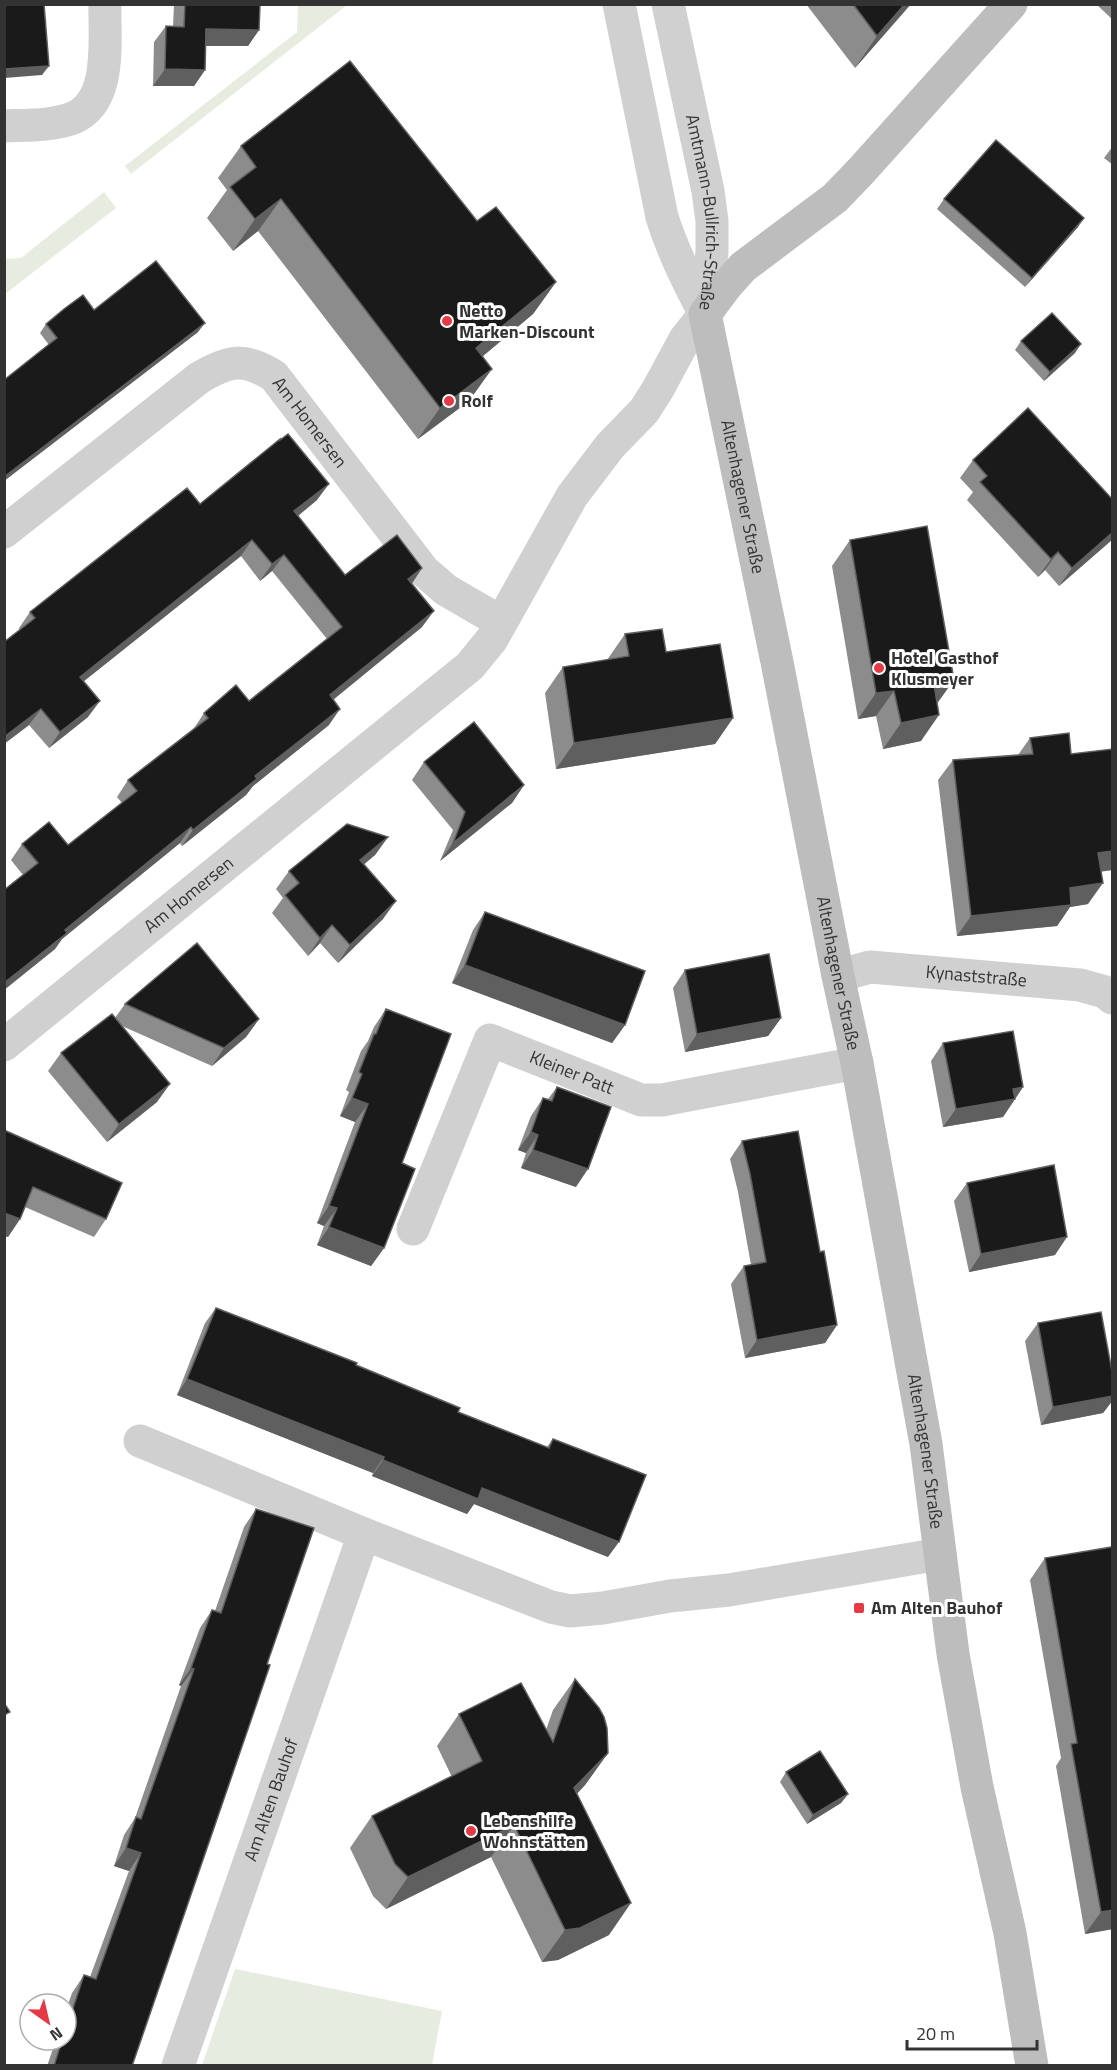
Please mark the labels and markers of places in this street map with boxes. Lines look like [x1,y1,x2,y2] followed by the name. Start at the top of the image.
[459,297,595,345] place label: Netto Marken-Discount
[440,314,454,328] marker: Netto Marken-Discount
[461,387,493,414] place label: Rolf
[442,394,456,408] marker: Rolf
[891,644,999,692] place label: Hotel Gasthof Klusmeyer
[872,661,886,675] marker: Hotel Gasthof Klusmeyer
[871,1594,1003,1621] place label: Am Alten Bauhof
[852,1601,866,1615] marker: Am Alten Bauhof
[483,1807,585,1855] place label: Lebenshilfe Wohnstätten
[464,1824,478,1838] marker: Lebenshilfe Wohnstätten

